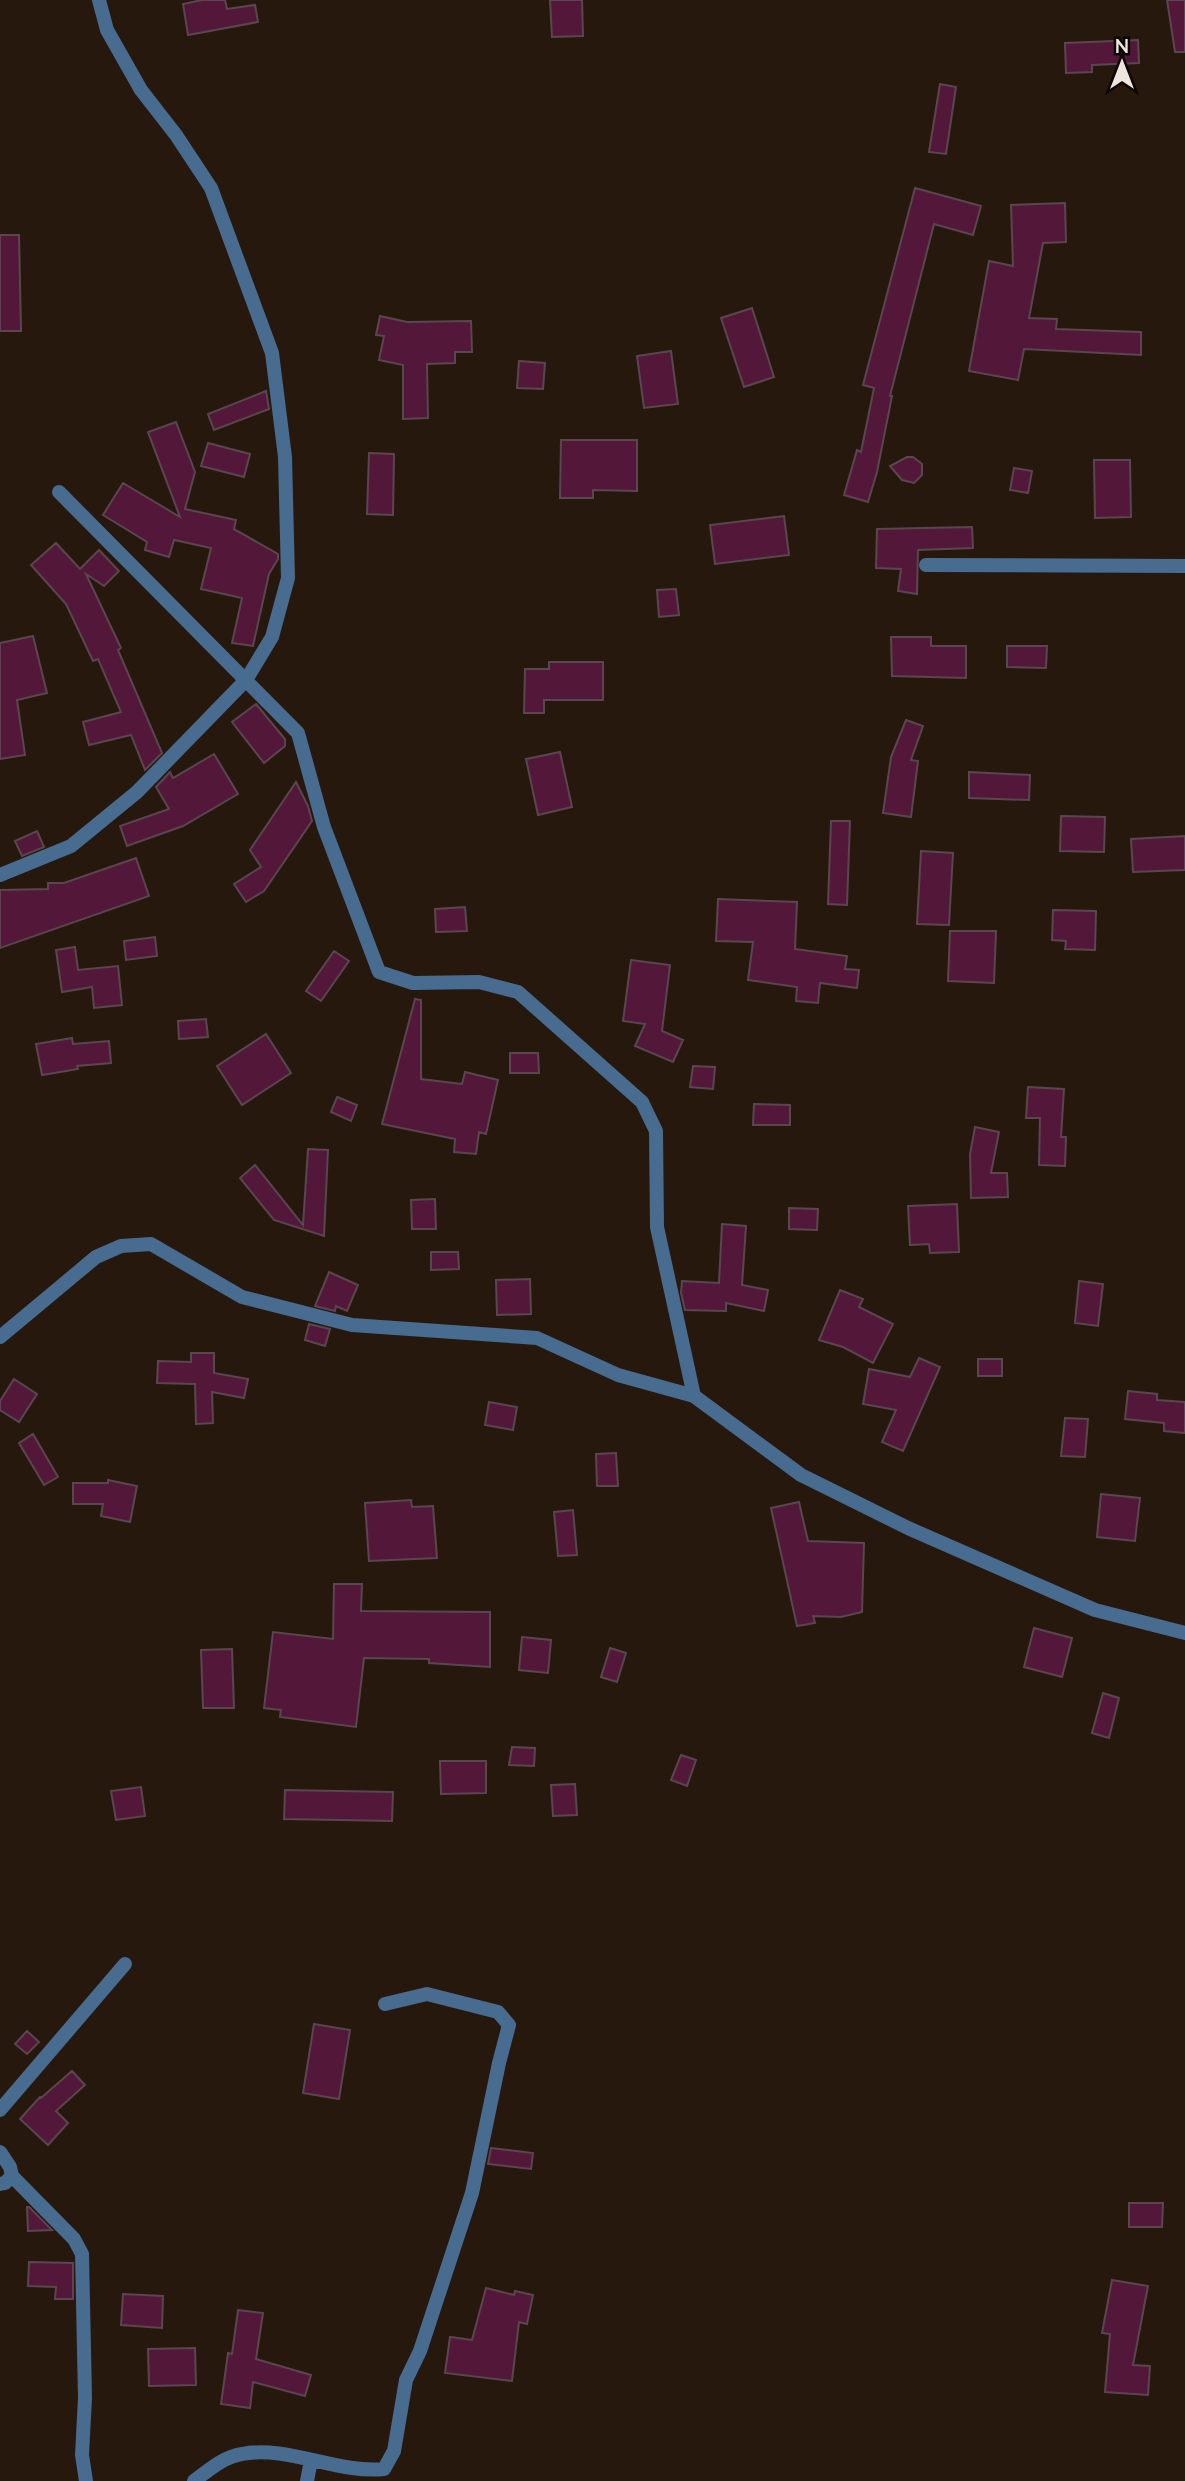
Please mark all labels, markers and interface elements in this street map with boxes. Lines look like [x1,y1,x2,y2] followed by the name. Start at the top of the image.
[1087,28,1157,98] north arrow
[1115,34,1129,58] text: N

